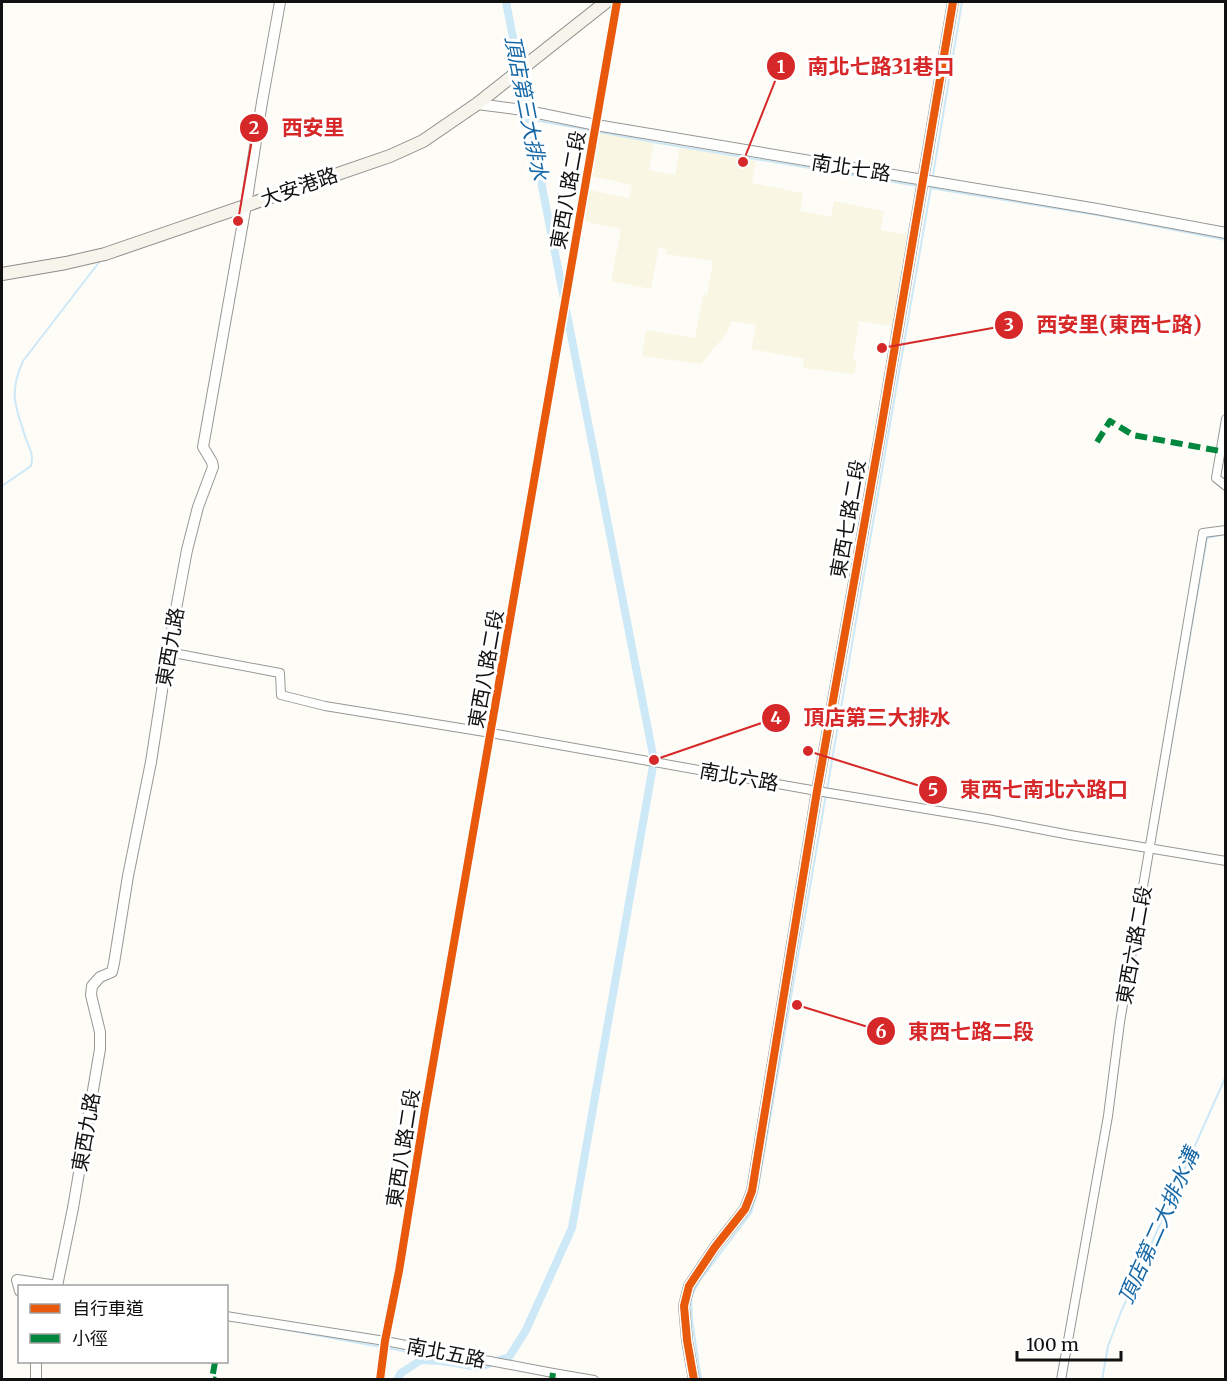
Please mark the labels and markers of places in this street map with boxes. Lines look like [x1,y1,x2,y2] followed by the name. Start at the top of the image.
[766,47,967,86] callout: 南北七路31巷口
[239,108,356,147] callout: 西安里
[994,305,1214,344] callout: 西安里(東西七路)
[761,698,962,737] callout: 頂店第三大排水
[918,770,1140,809] callout: 東西七南北六路口
[866,1012,1046,1051] callout: 東西七路二段

